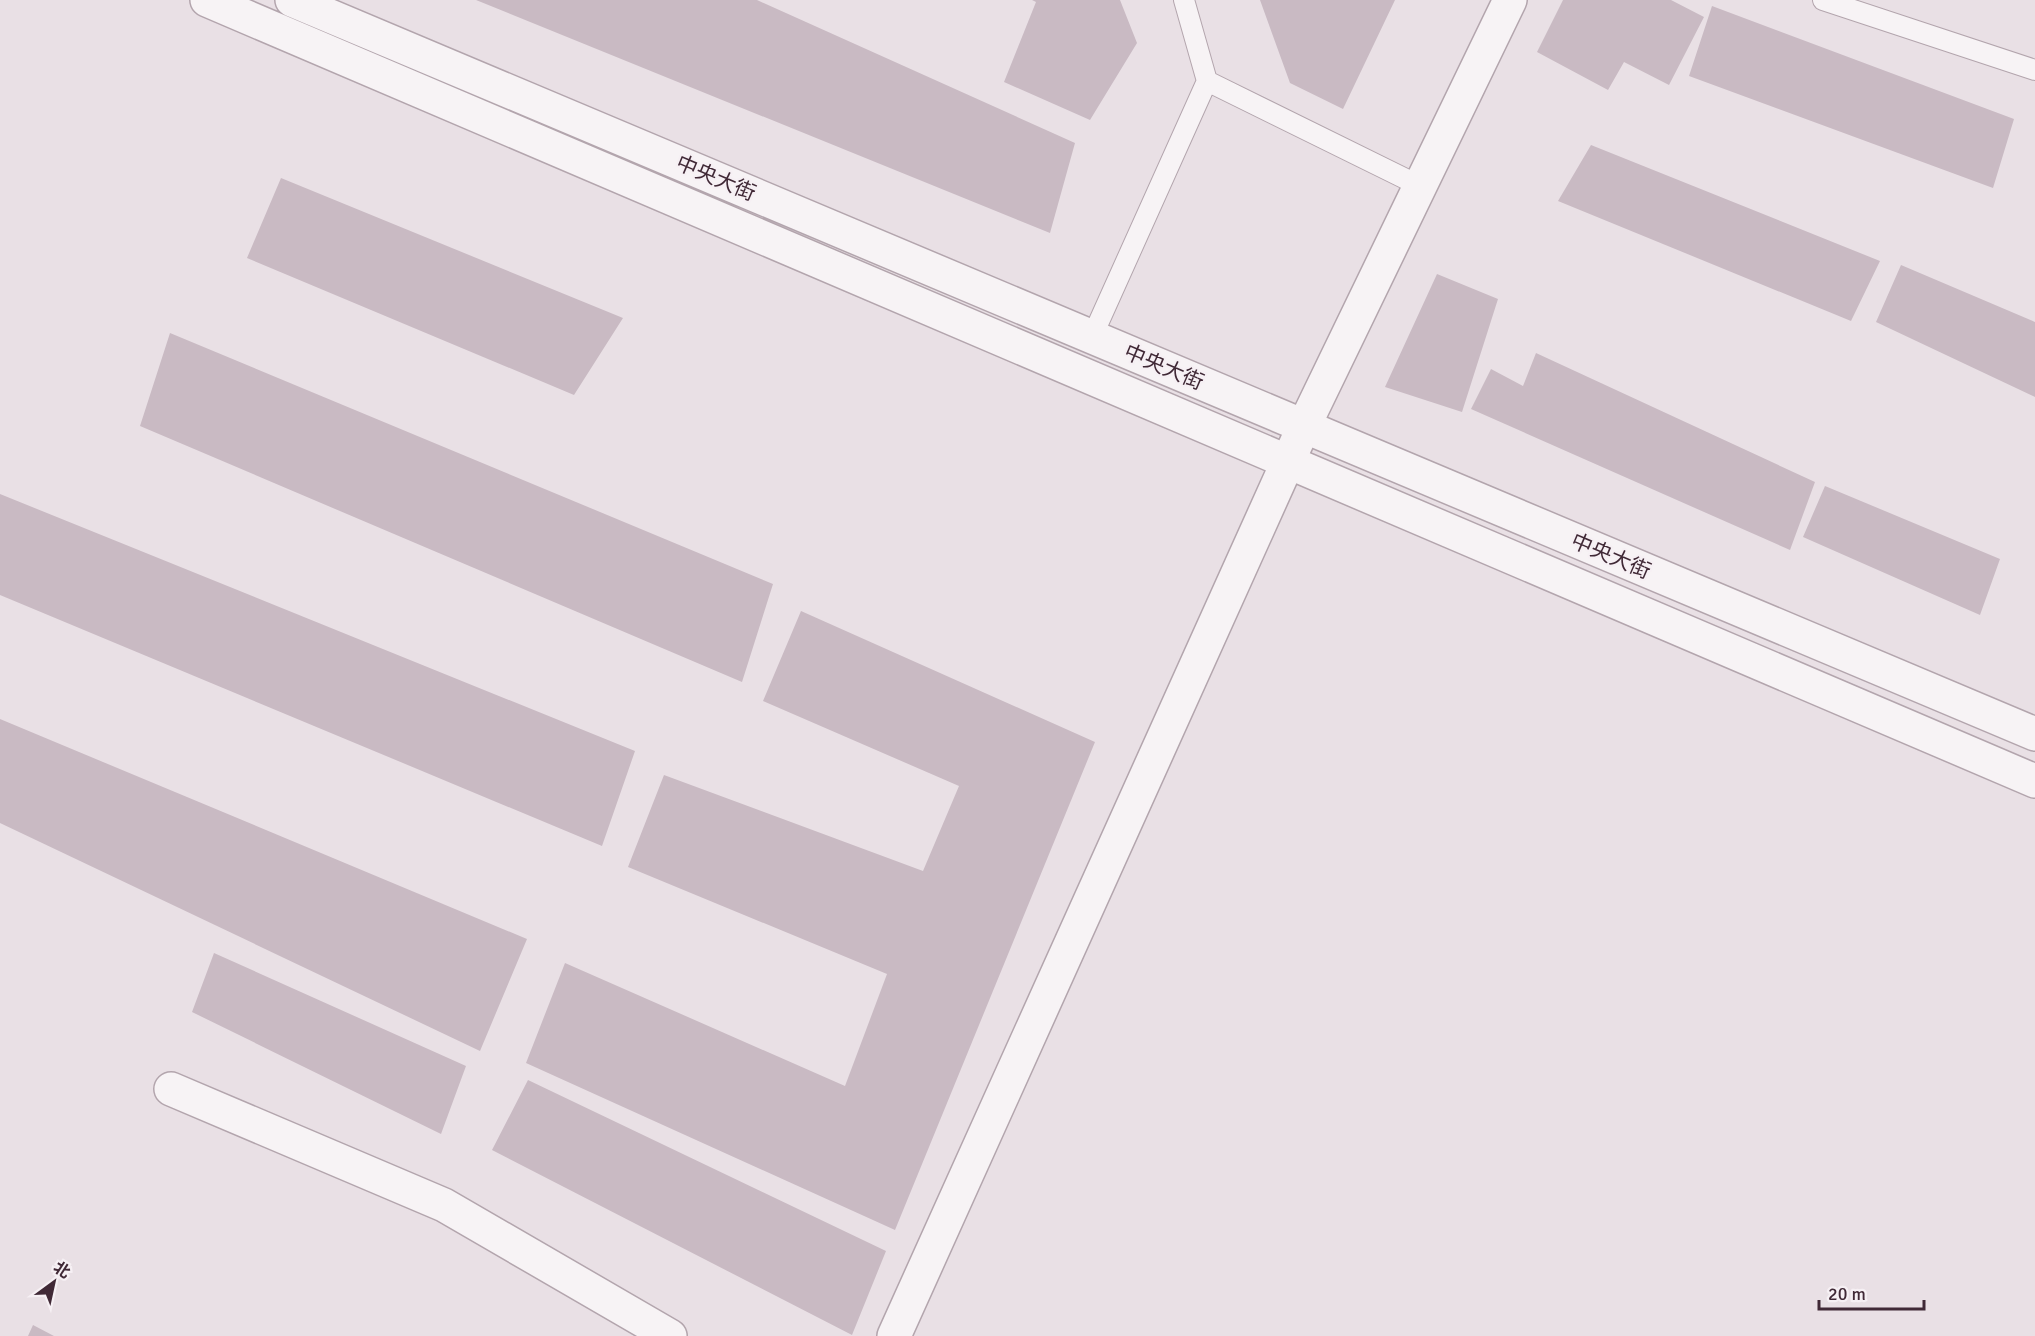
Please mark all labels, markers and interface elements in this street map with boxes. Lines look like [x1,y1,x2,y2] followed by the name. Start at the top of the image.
[672,150,760,206] street label: 中央大街
[1120,339,1208,395] street label: 中央大街
[1567,528,1655,584] street label: 中央大街
[24,1252,84,1312] north arrow
[49,1258,74,1283] text: 北
[1819,1273,1924,1311] scale bar
[1828,1283,1866,1305] text: 20 m

